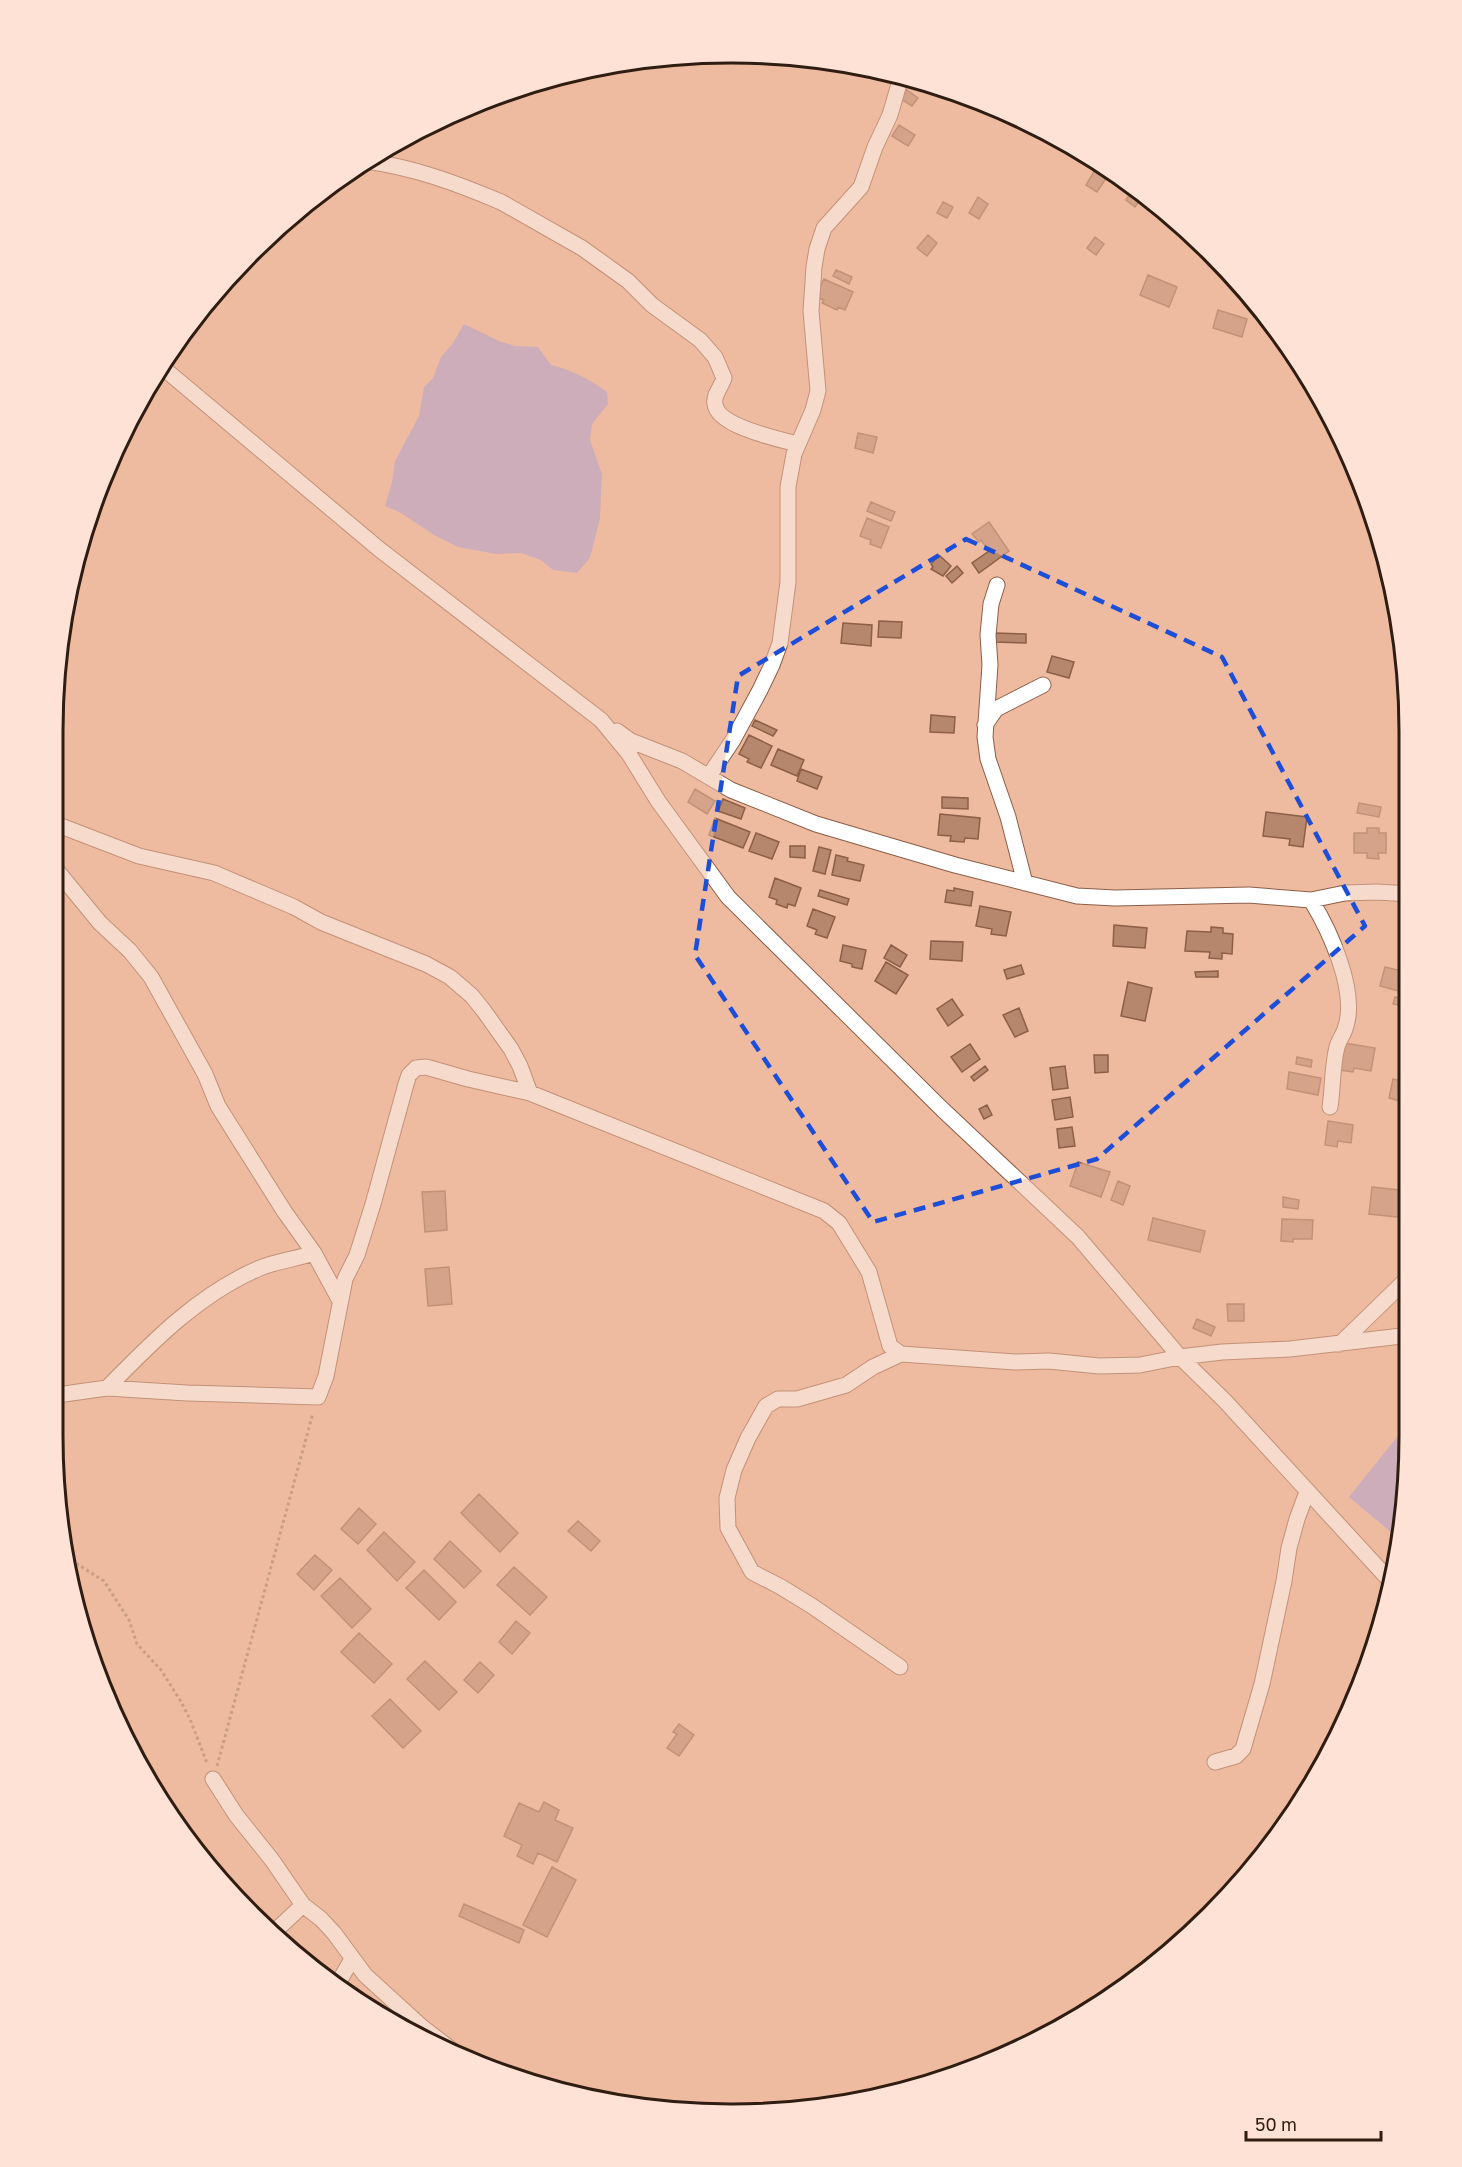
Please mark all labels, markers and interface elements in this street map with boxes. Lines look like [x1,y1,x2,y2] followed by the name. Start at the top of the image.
[1246,2104,1381,2142] scale bar
[1255,2113,1297,2135] text: 50 m

